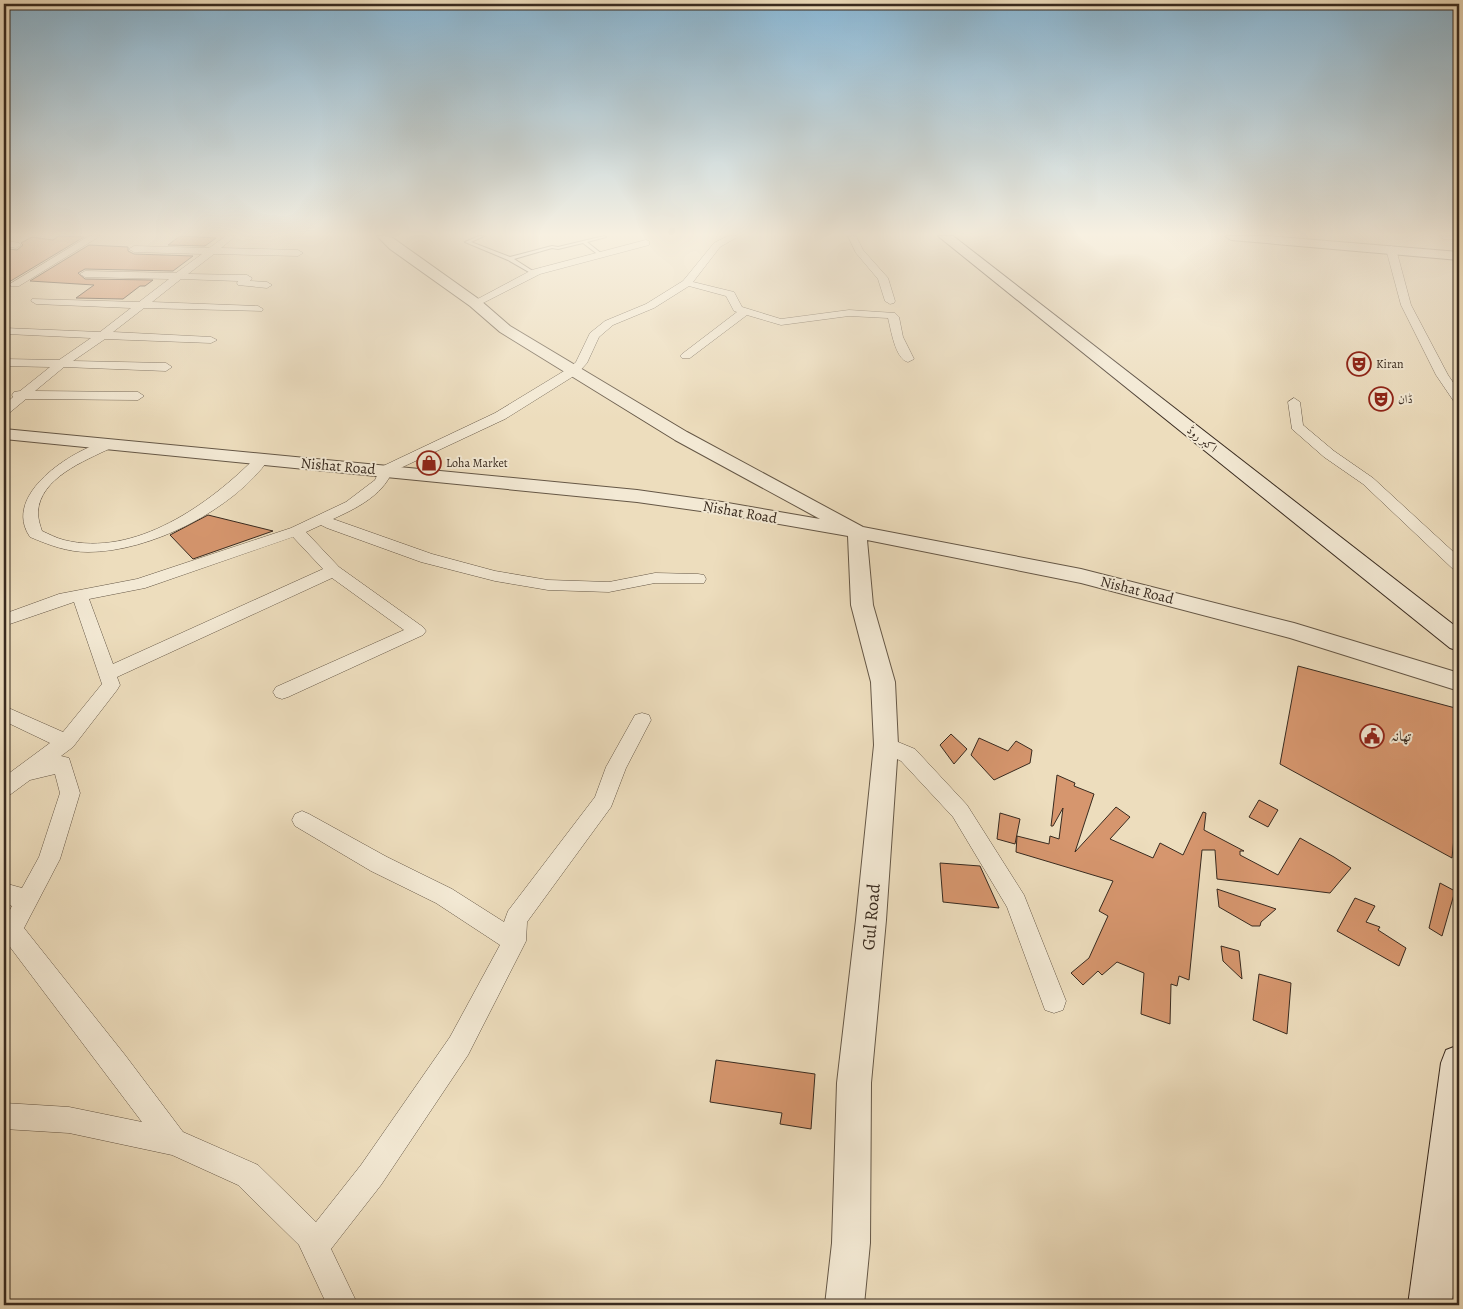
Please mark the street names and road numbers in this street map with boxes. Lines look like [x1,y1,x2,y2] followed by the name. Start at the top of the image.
[1183,422,1221,456] street label: اکبر روڈ
[300,453,377,479] street label: Nishat Road
[701,496,780,529] street label: Nishat Road
[1098,571,1177,609] street label: Nishat Road
[856,882,886,951] street label: Gul Road

